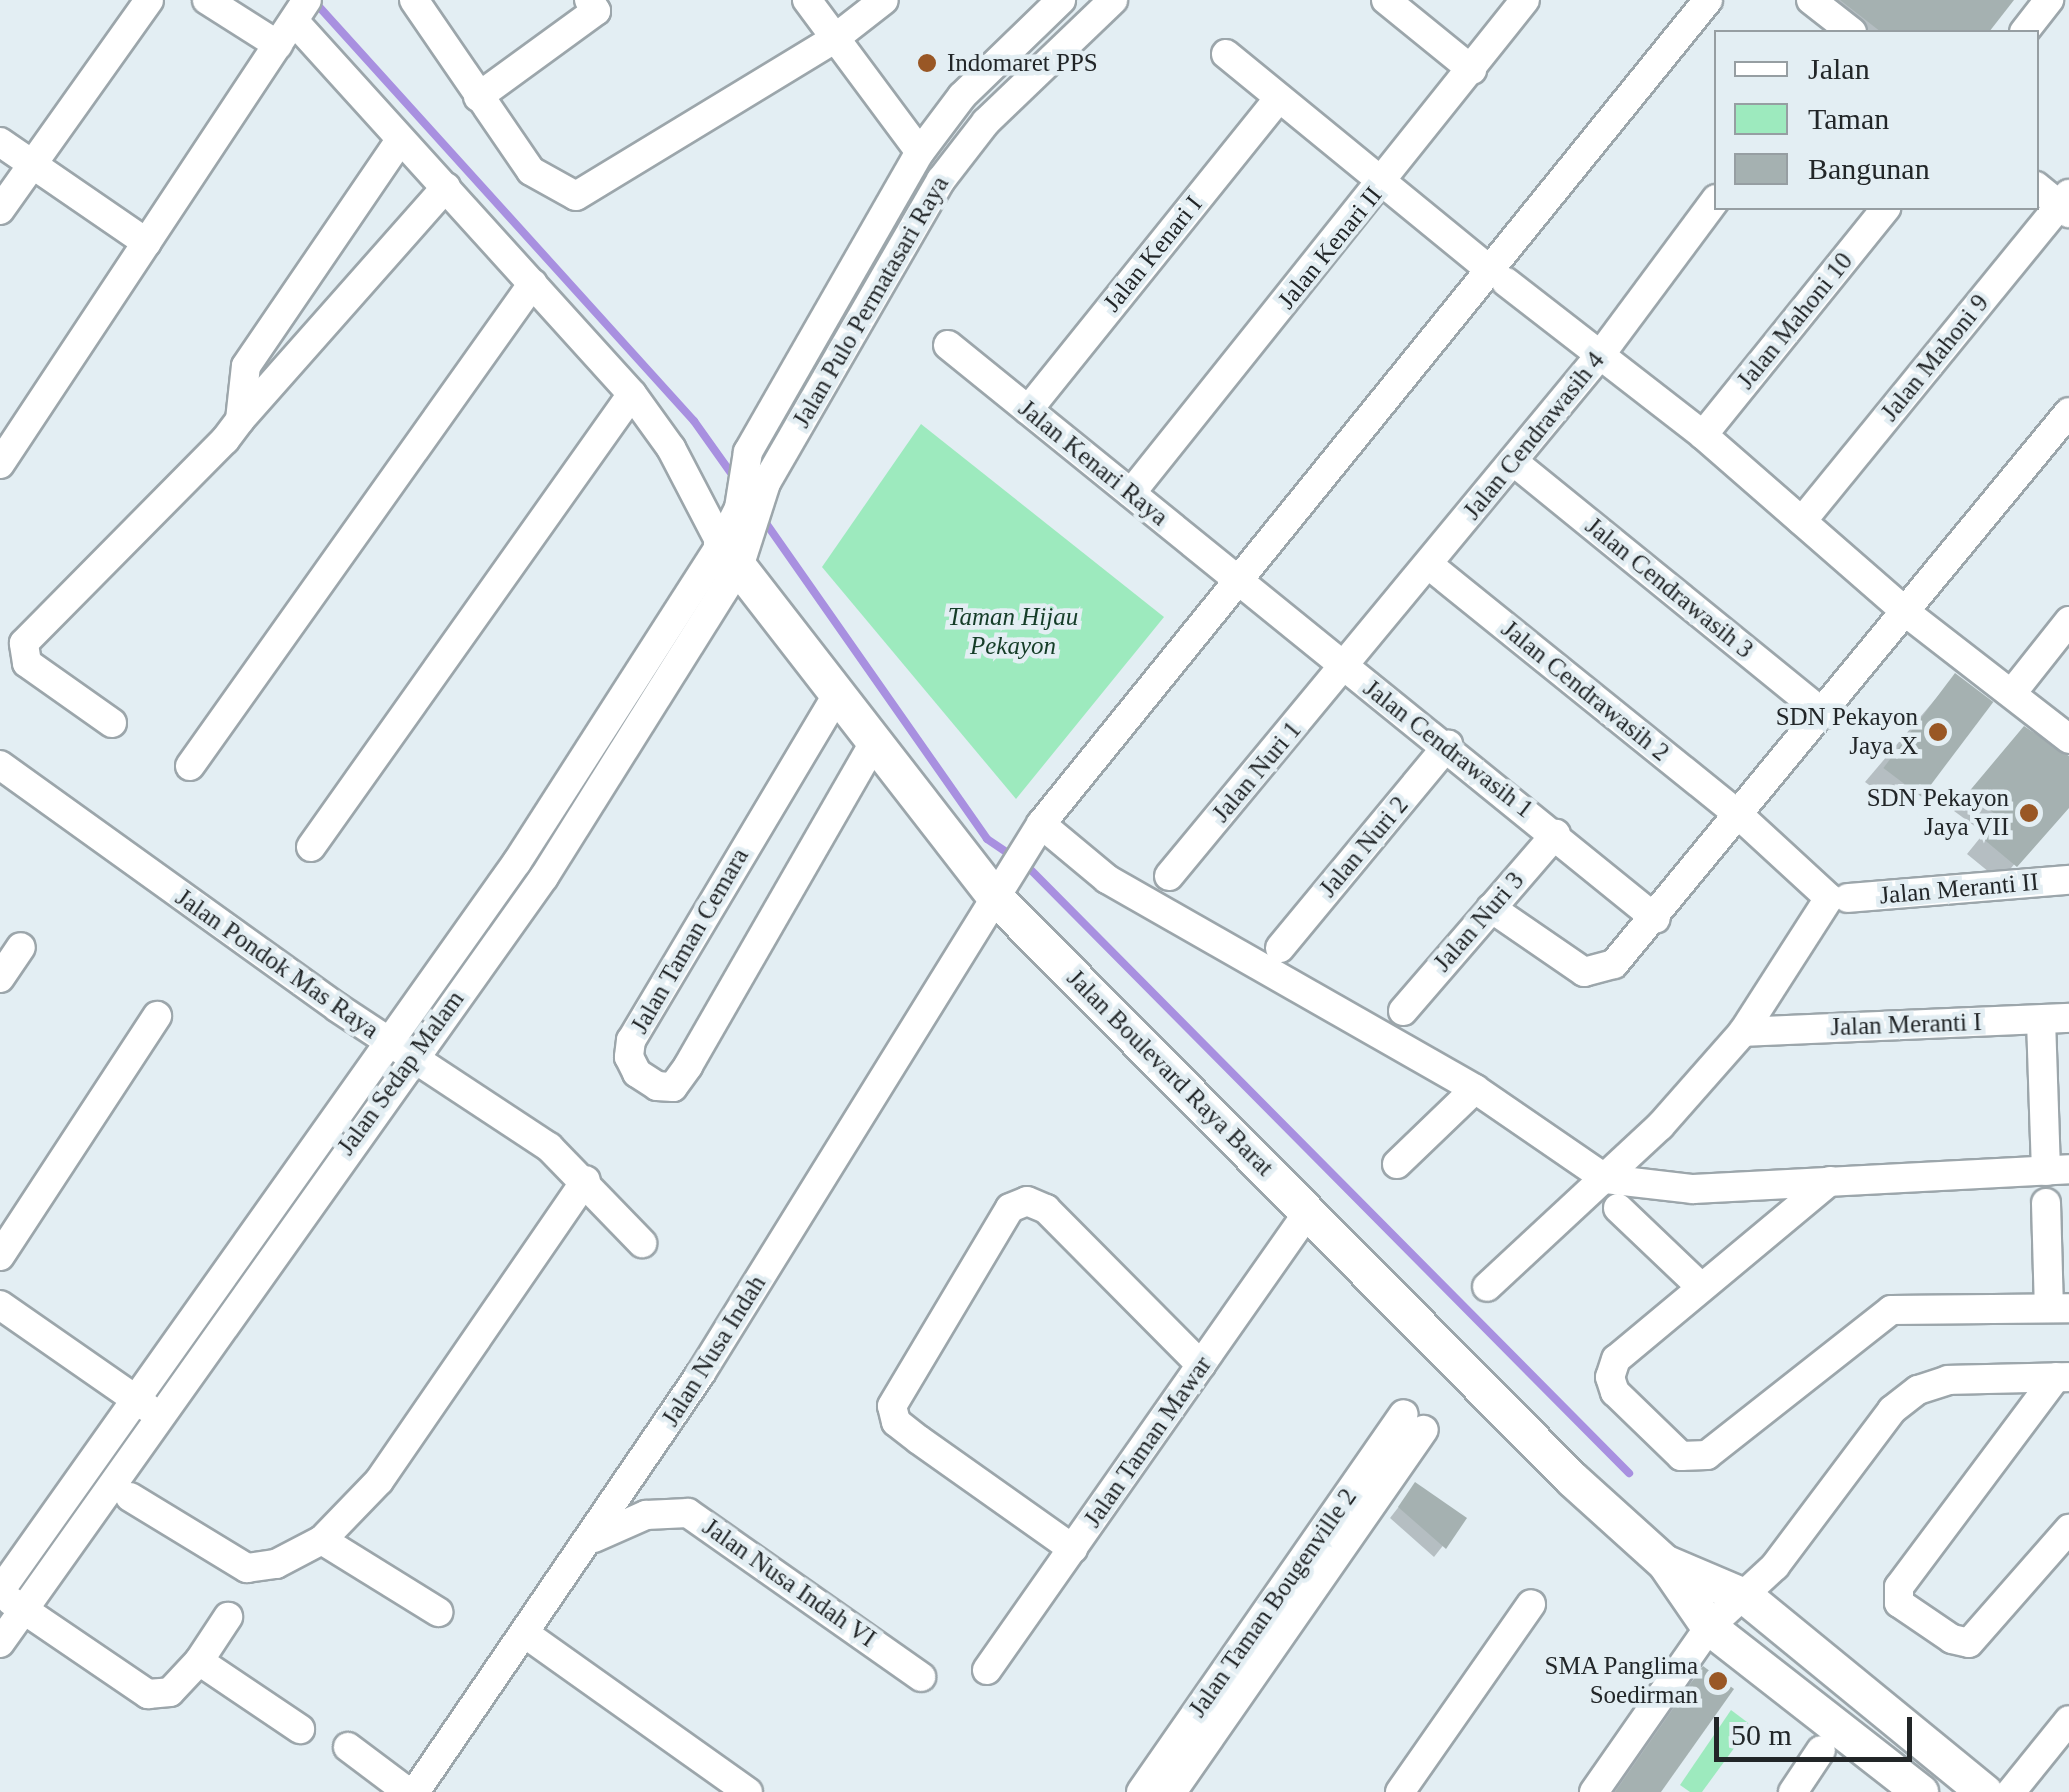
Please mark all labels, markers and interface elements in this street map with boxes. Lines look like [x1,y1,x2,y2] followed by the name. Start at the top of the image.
[1714,30,2039,210] legend
[947,48,1098,78] place label: Indomaret PPS
[916,52,938,74] marker: Indomaret PPS
[1808,52,1870,85] text: Jalan
[1808,102,1889,135] text: Taman
[1808,152,1930,185] text: Bangunan
[787,171,955,433] street label: Jalan Pulo Permatasari Raya
[1272,181,1388,315] street label: Jalan Kenari II
[1097,190,1209,318] street label: Jalan Kenari I
[1731,247,1859,395] street label: Jalan Mahoni 10
[1875,289,1995,427] street label: Jalan Mahoni 9
[1457,346,1611,526] street label: Jalan Cendrawasih 4
[1012,394,1174,532] street label: Jalan Kenari Raya
[1579,511,1759,665] street label: Jalan Cendrawasih 3
[948,603,1078,662] park label: Taman Hijau Pekayon
[1495,614,1675,768] street label: Jalan Cendrawasih 2
[1357,673,1539,825] street label: Jalan Cendrawasih 1
[1776,703,1918,762] place label: SDN Pekayon Jaya X
[1206,716,1308,828] street label: Jalan Nuri 1
[1927,721,1949,743] marker: SDN Pekayon Jaya X
[1867,784,2009,843] place label: SDN Pekayon Jaya VII
[1313,791,1415,903] street label: Jalan Nuri 2
[2018,802,2040,824] marker: SDN Pekayon Jaya VII
[625,843,755,1039] street label: Jalan Taman Cemara
[1428,866,1530,978] street label: Jalan Nuri 3
[1878,867,2040,911] street label: Jalan Meranti II
[170,883,384,1045] street label: Jalan Pondok Mas Raya
[1060,963,1280,1183] street label: Jalan Boulevard Raya Barat
[331,985,471,1161] street label: Jalan Sedap Malam
[1830,1007,1982,1043] street label: Jalan Meranti I
[656,1270,772,1432] street label: Jalan Nusa Indah
[1078,1351,1218,1533] street label: Jalan Taman Mawar
[1183,1483,1363,1723] street label: Jalan Taman Bougenville 2
[697,1512,881,1654] street label: Jalan Nusa Indah VI
[1543,1652,1698,1711] place label: SMA Panglima Soedirman
[1707,1670,1729,1692] marker: SMA Panglima Soedirman
[1719,1697,1916,1759] scale bar
[1731,1718,1792,1751] text: 50 m

